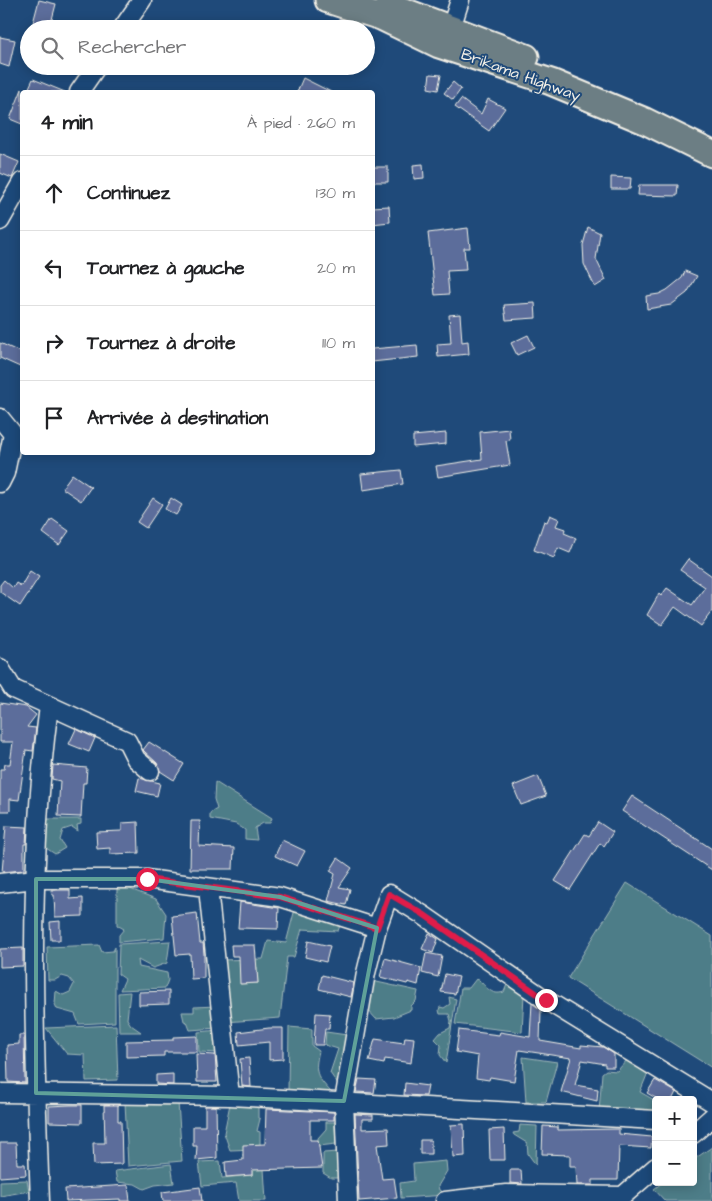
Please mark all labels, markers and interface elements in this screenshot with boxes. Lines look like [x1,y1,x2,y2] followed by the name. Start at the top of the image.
[20,20,375,75] search box
[38,34,66,62] icon: search
[78,34,186,61] text: Rechercher
[457,43,584,108] street label: Brikama Highway
[40,108,93,137] text: 4 min
[247,112,355,134] text: À pied · 260 m
[40,179,68,207] icon: ahead
[87,180,170,207] text: Continuez
[316,182,355,204] text: 130 m
[40,254,68,282] icon: left
[87,255,245,282] text: Tournez à gauche
[317,257,355,279] text: 20 m
[40,329,68,357] icon: right
[87,330,235,357] text: Tournez à droite
[322,332,355,354] text: 110 m
[40,404,68,432] icon: arrive
[87,405,268,432] text: Arrivée à destination
[136,868,159,891] route start
[535,989,558,1012] route end
[652,1096,697,1186] map controls
[652,1096,697,1141] button: +
[652,1141,697,1186] button: −

